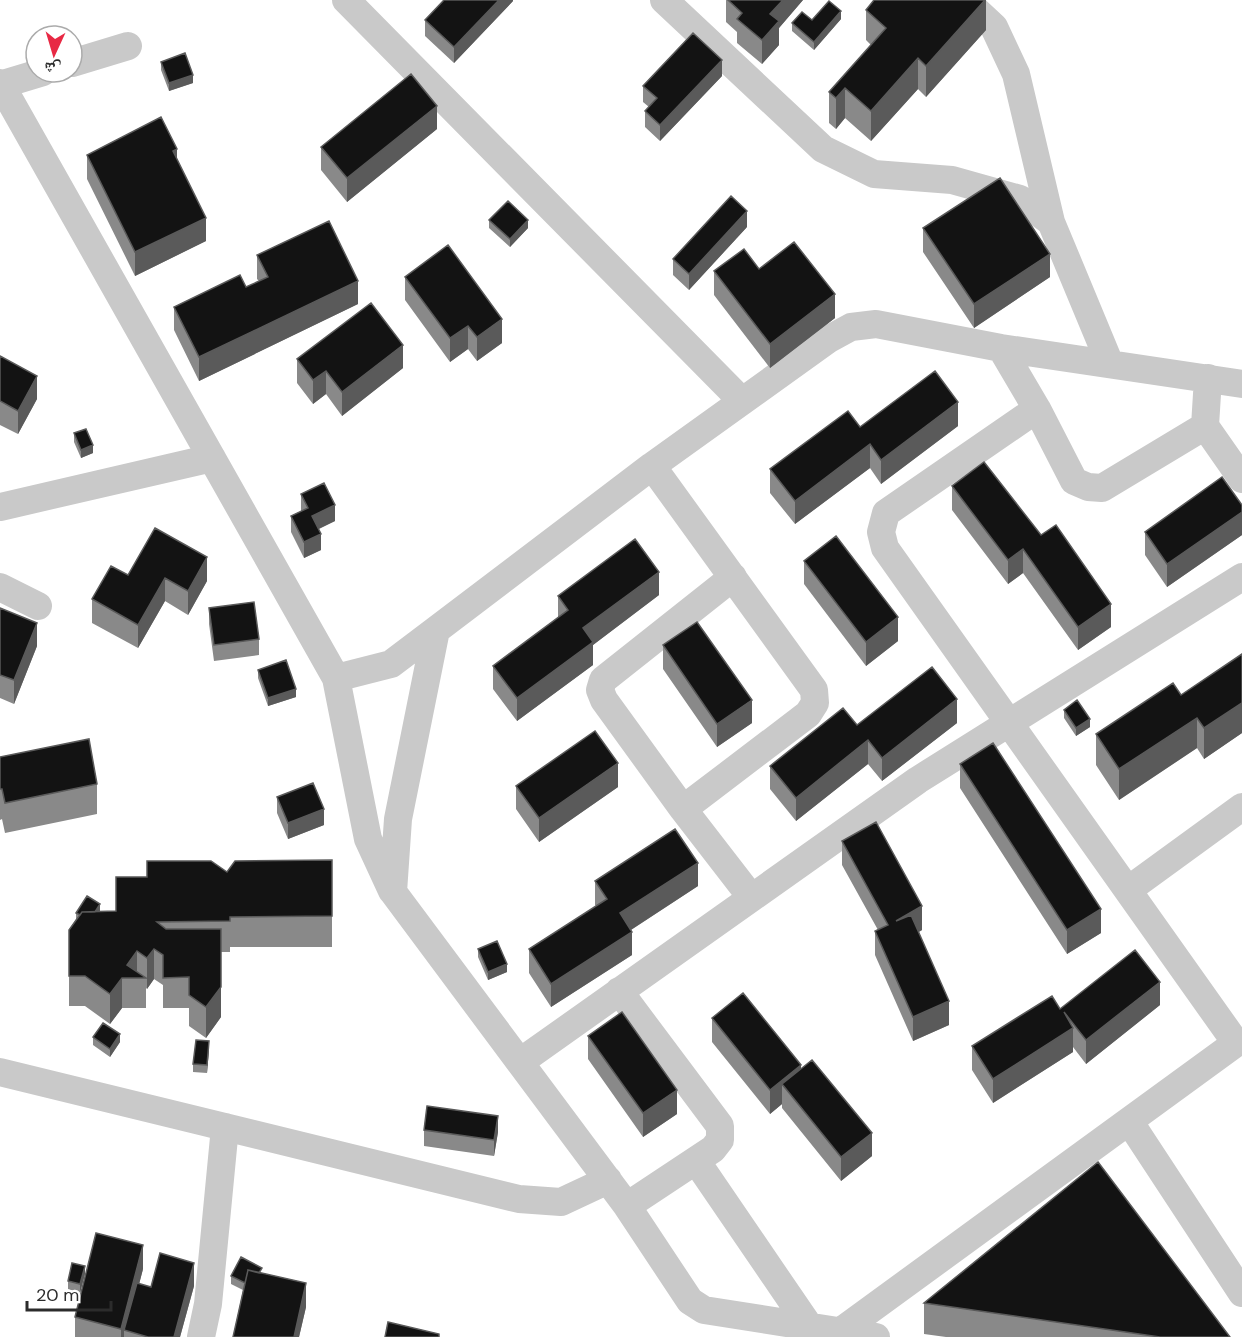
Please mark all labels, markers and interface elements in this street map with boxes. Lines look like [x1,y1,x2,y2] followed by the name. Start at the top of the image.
[24,24,84,84] north arrow
[44,57,62,80] text: ش
[27,1274,111,1312] scale bar
[36,1283,79,1307] text: 20 m

